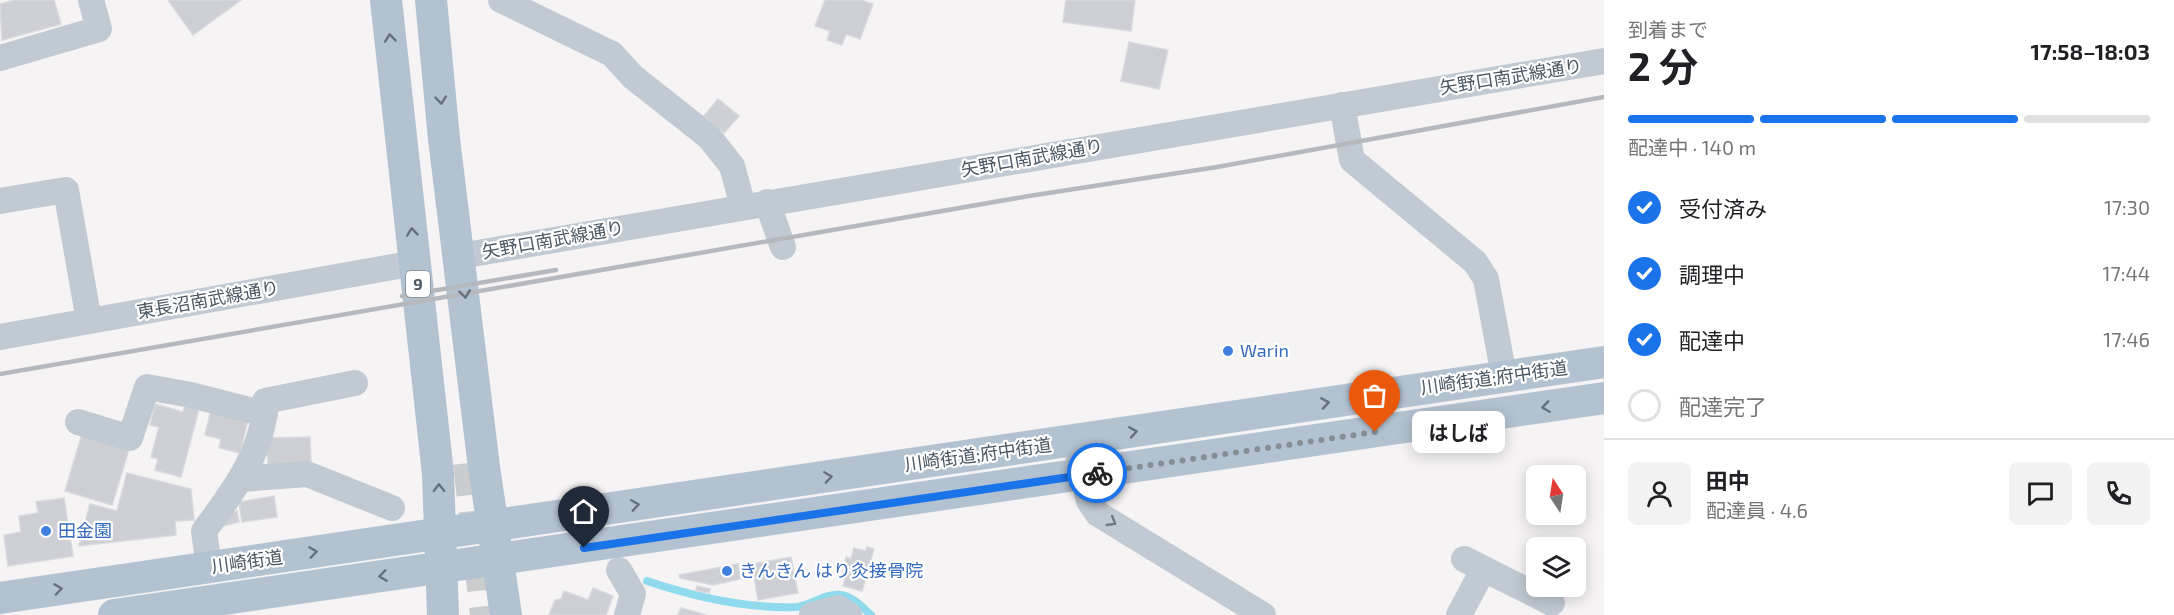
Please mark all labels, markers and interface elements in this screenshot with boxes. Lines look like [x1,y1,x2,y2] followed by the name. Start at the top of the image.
[1628,17,1708,41] text: 到着まで
[385,34,397,43] one-way arrow
[2031,38,2150,64] text: 17:58–18:03
[1628,42,1698,89] text: 2 分
[1438,54,1584,98] street label: 矢野口南武線通り
[434,95,447,105] one-way arrow
[959,134,1105,180] street label: 矢野口南武線通り
[1628,135,1756,159] text: 配達中 · 140 m
[1628,191,1661,224] icon: check
[1679,195,1767,221] text: 受付済み
[2104,195,2150,219] text: 17:30
[480,216,626,262] street label: 矢野口南武線通り
[406,227,419,236] one-way arrow
[1628,257,1661,290] icon: check
[1679,261,1745,287] text: 調理中
[2102,261,2150,285] text: 17:44
[406,271,430,297] road number: 9
[135,276,281,322] street label: 東長沼南武線通り
[458,289,470,298] one-way arrow
[1628,323,1661,356] icon: check
[1679,327,1745,353] text: 配達中
[2103,327,2150,351] text: 17:46
[1240,339,1289,361] place label: Warin
[1221,344,1235,358] marker: Warin
[1419,356,1569,398] street label: 川崎街道;府中街道
[1349,370,1400,432] pin
[1358,379,1391,412] icon: bag
[1679,393,1767,419] text: 配達完了
[1321,398,1330,410] one-way arrow
[1542,400,1551,412] one-way arrow
[1411,411,1504,453] callout: はしば
[1429,420,1489,444] text: はしば
[1128,427,1137,439] one-way arrow
[903,433,1053,475] street label: 川崎街道;府中街道
[1067,443,1127,503] courier
[1081,457,1114,490] icon: bike
[1628,462,1691,525] button: person
[2009,462,2072,525] button: chat
[2087,462,2150,525] button: phone
[1526,465,1586,525] north arrow
[1526,465,1586,597] map controls
[1706,467,1750,493] text: 田中
[823,471,832,483] one-way arrow
[432,484,445,493] one-way arrow
[558,486,609,548] pin
[567,495,600,528] icon: home
[1706,498,1808,522] text: 配達員 · 4.6
[629,499,639,512] one-way arrow
[1106,515,1116,527] one-way arrow
[58,519,112,541] place label: 田金園
[39,524,53,538] marker: 田金園
[1526,537,1586,597] button: layers
[210,545,284,577] street label: 川崎街道
[309,546,318,558] one-way arrow
[739,559,923,581] place label: きんきん はり灸接骨院
[720,564,734,578] marker: きんきん はり灸接骨院
[378,570,387,582] one-way arrow
[53,584,62,596] one-way arrow

